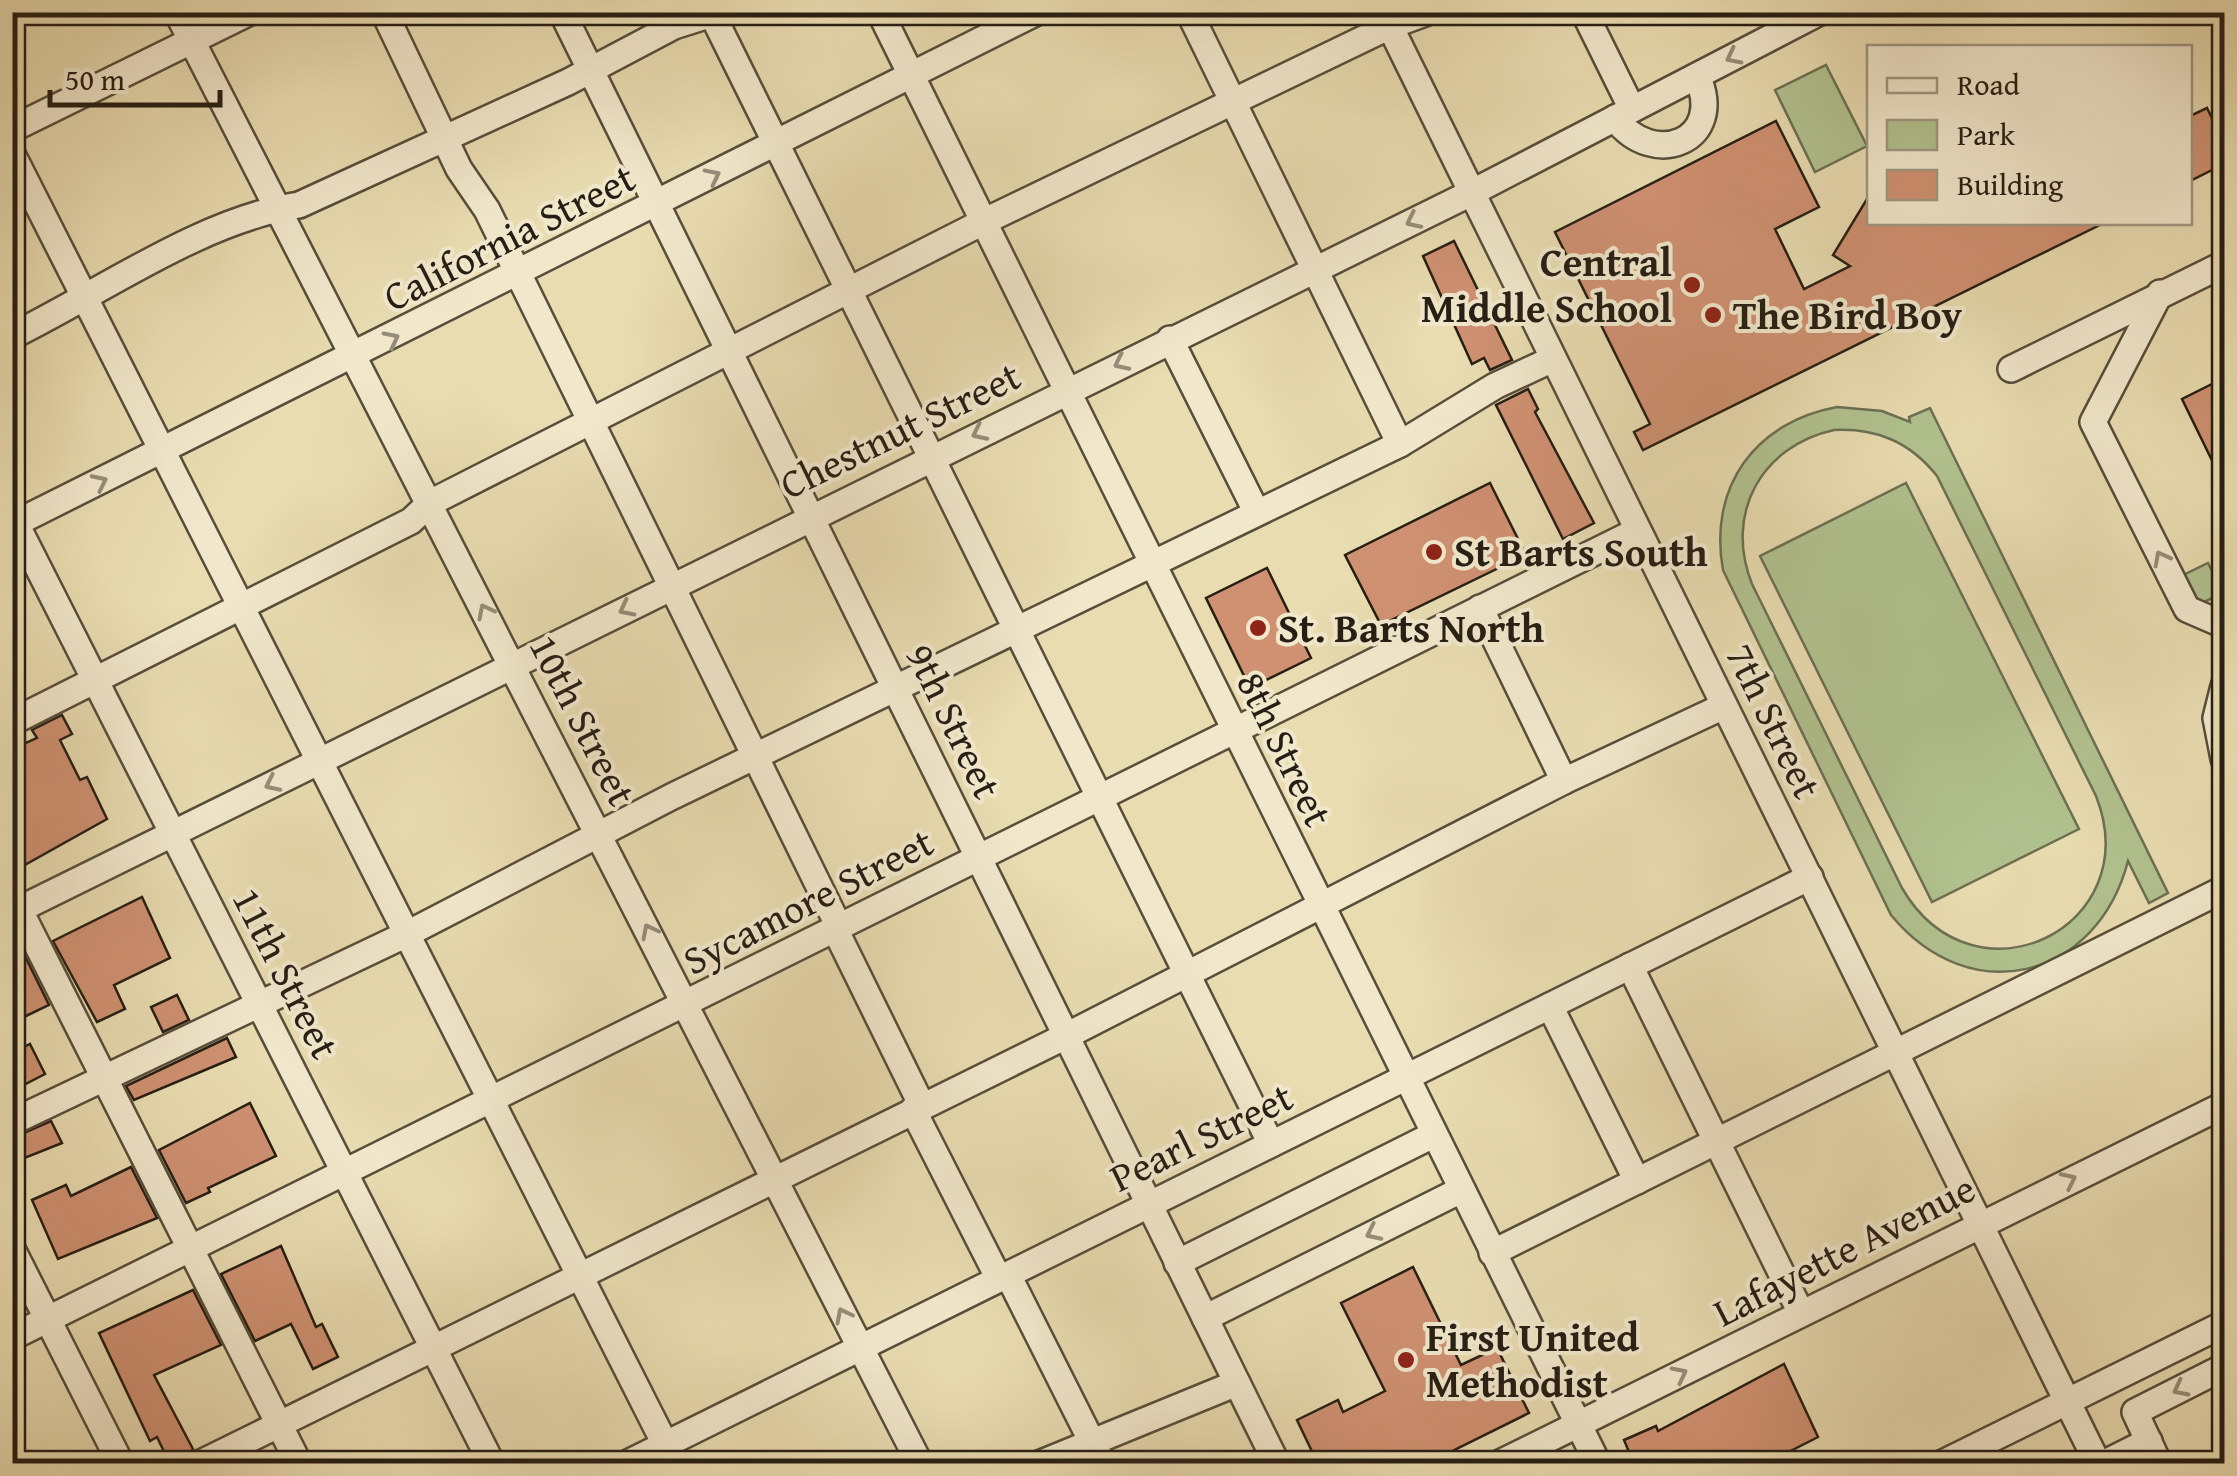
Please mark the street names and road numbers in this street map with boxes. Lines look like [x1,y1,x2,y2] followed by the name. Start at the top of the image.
[373,148,645,325] street label: California Street
[769,346,1030,513] street label: Chestnut Street
[515,624,652,816] street label: 10th Street
[892,633,1017,808] street label: 9th Street
[1712,633,1837,808] street label: 7th Street
[1223,661,1348,836] street label: 8th Street
[672,812,943,989] street label: Sycamore Street
[218,877,355,1069] street label: 11th Street
[1099,1067,1302,1206] street label: Pearl Street
[1703,1158,1985,1341] street label: Lafayette Avenue

